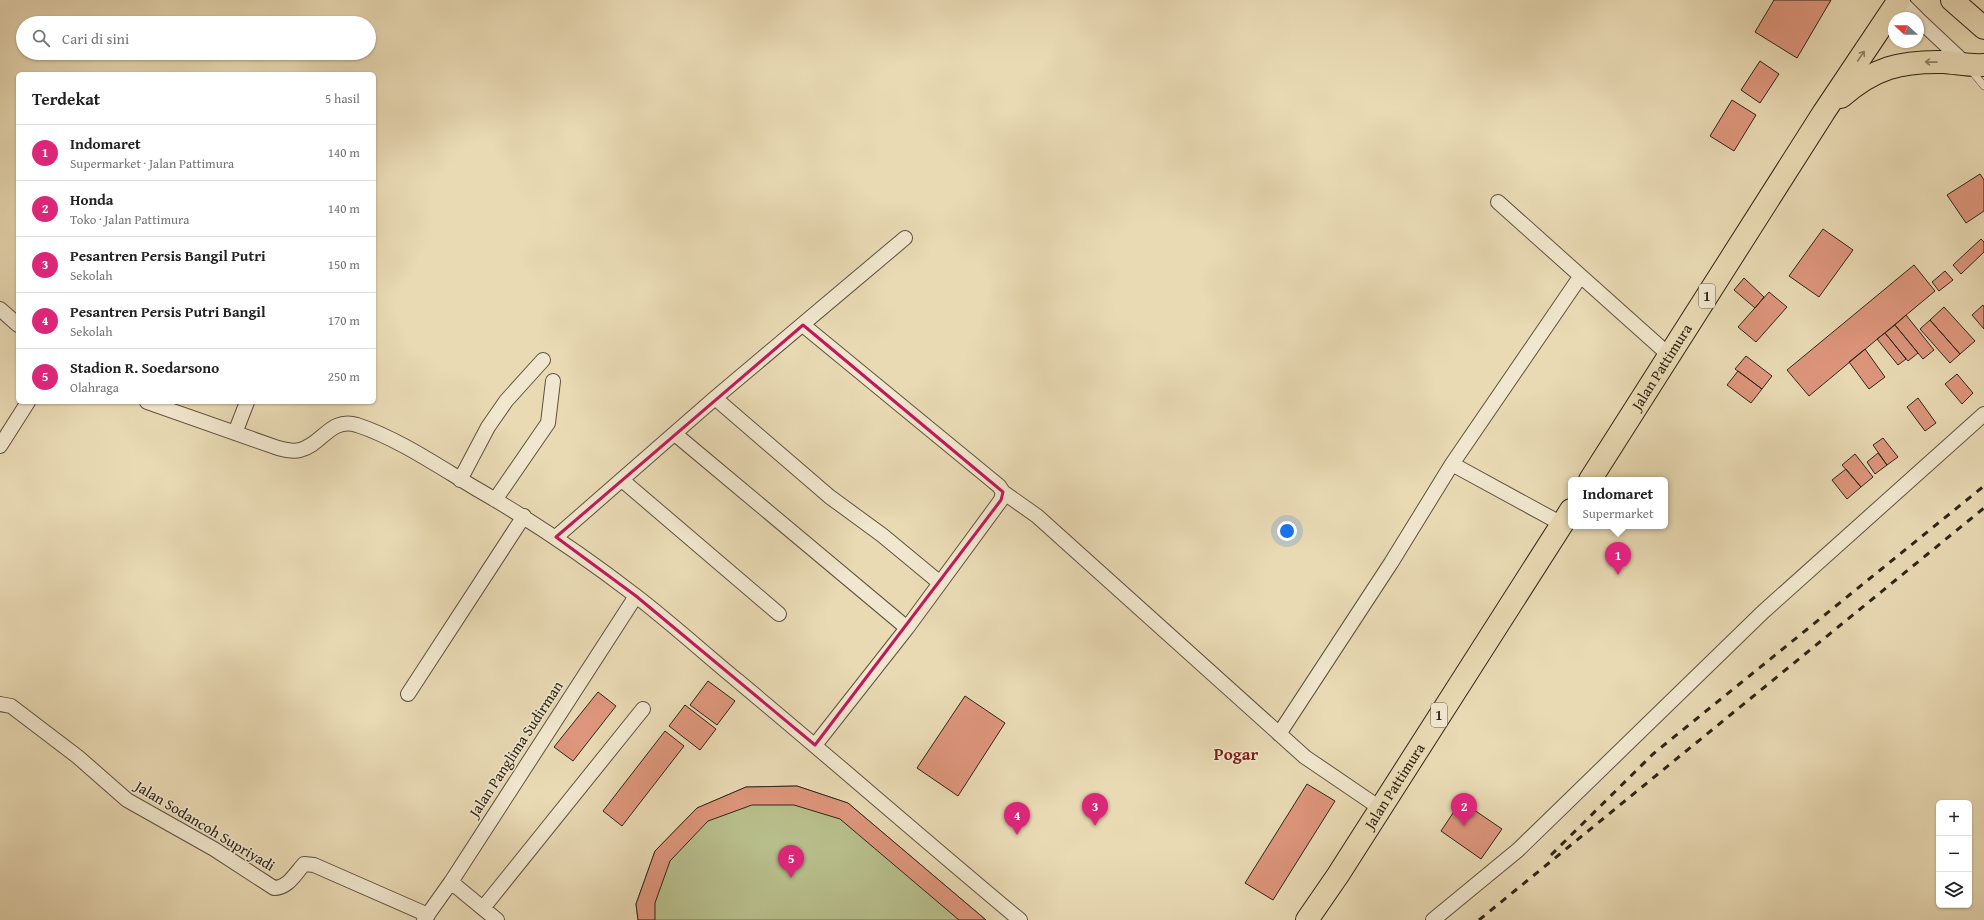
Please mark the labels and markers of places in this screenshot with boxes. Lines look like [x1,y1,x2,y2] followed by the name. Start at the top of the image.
[1605,542,1631,575] pin: 1
[1082,793,1108,826] pin: 3
[1451,793,1477,826] pin: 2
[1004,802,1030,835] pin: 4
[778,845,804,878] pin: 5

